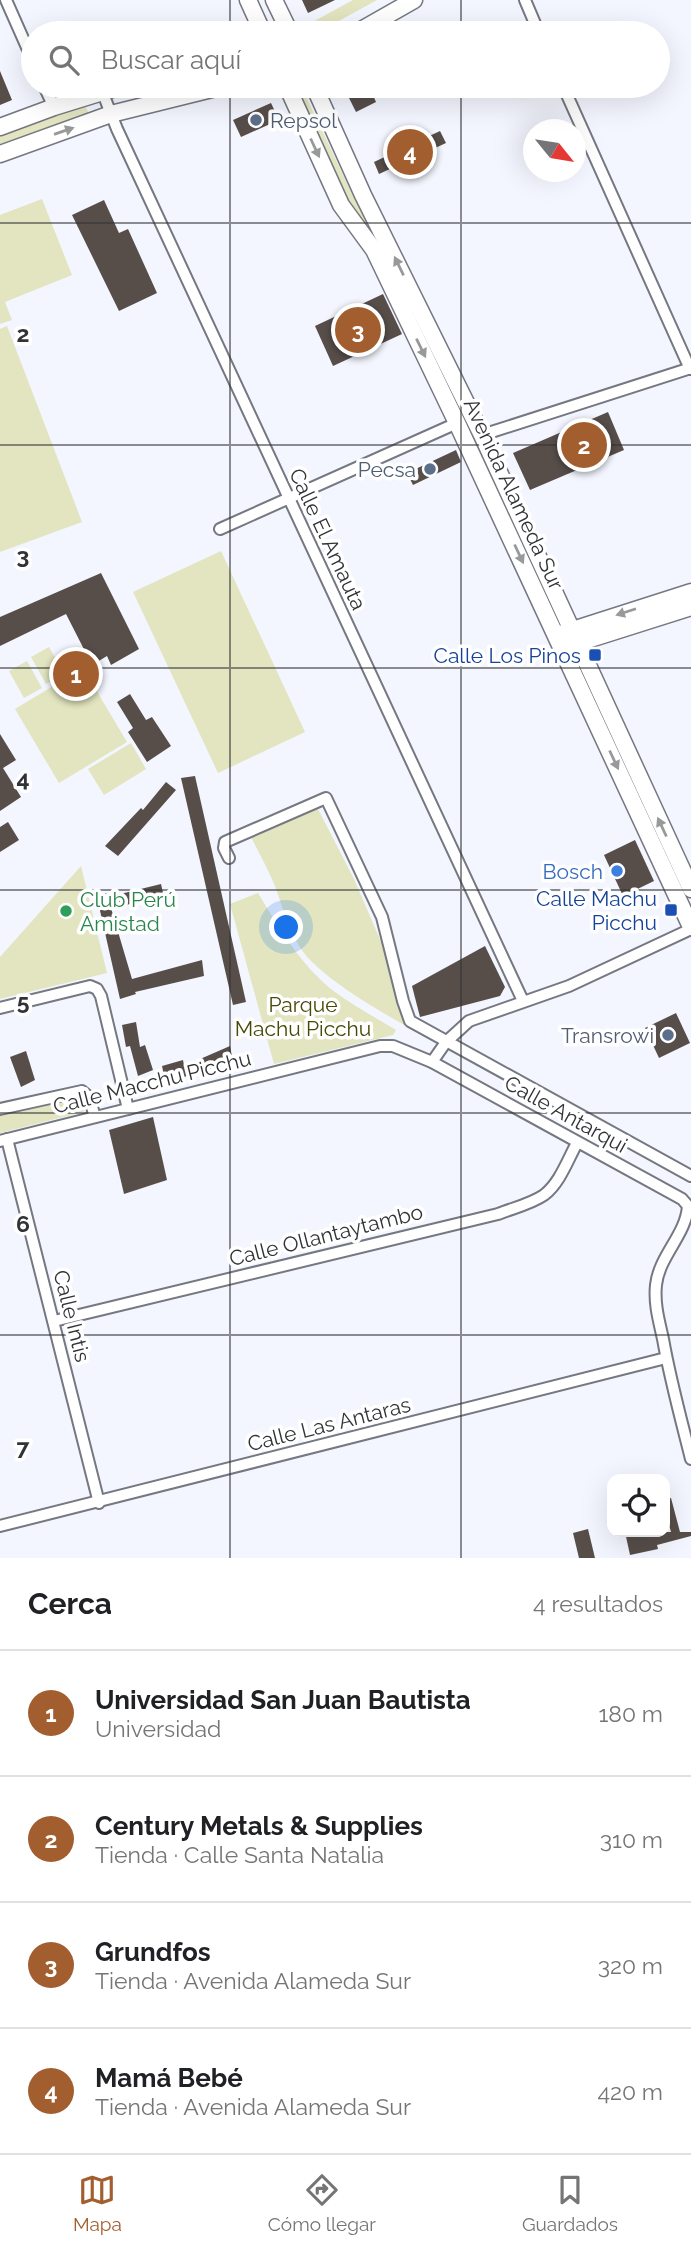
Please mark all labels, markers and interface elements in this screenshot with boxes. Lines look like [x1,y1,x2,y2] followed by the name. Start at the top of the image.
[21,21,670,98] search box
[45,41,83,79] icon: search
[101,45,241,75] text: Buscar aquí
[270,108,337,133] place label: Repsol
[248,112,264,128] marker: Repsol
[523,119,586,182] north arrow
[54,125,75,136] one-way arrow
[387,126,433,178] pin: 4
[309,138,321,158] one-way arrow
[394,256,405,276] one-way arrow
[335,304,381,356] pin: 3
[17,320,29,347] text: 2
[416,338,427,358] one-way arrow
[459,394,570,594] street label: Avenida Alameda Sur
[561,419,607,471] pin: 2
[358,457,416,482] place label: Pecsa
[422,461,438,477] marker: Pecsa
[284,464,372,614] street label: Calle El Amauta
[17,542,29,569] text: 3
[513,544,524,564] one-way arrow
[615,608,636,618] one-way arrow
[434,643,581,668] place label: Calle Los Pinos
[587,647,603,663] marker: Calle Los Pinos
[53,648,99,700] pin: 1
[608,750,620,770] one-way arrow
[16,765,30,792] text: 4
[657,817,668,837] one-way arrow
[543,859,603,884] place label: Bosch
[609,863,625,879] marker: Bosch
[536,886,657,935] place label: Calle Machu Picchu
[80,887,176,936] place label: Club Perú Amistad
[663,902,679,918] marker: Calle Machu Picchu
[58,903,74,919] marker: Club Perú Amistad
[269,910,303,944] your location
[17,988,30,1015] text: 5
[235,992,371,1041] park label: Parque Machu Picchu
[561,1023,654,1048] place label: Transrowi
[660,1027,676,1043] marker: Transrowi
[50,1045,254,1119] street label: Calle Macchu Picchu
[500,1070,632,1158] street label: Calle Antarqui
[227,1199,425,1271] street label: Calle Ollantaytambo
[16,1210,30,1237] text: 6
[48,1267,96,1365] street label: Calle Intis
[245,1392,413,1456] street label: Calle Las Antaras
[17,1433,30,1460] text: 7
[607,1474,670,1537] map controls
[607,1474,670,1537] button: locate
[28,1586,112,1621] text: Cerca
[533,1590,663,1617] text: 4 resultados
[95,1685,471,1715] text: Universidad San Juan Bautista
[45,1700,57,1727] text: 1
[598,1700,663,1727] text: 180 m
[95,1715,221,1742] text: Universidad
[95,1811,423,1841] text: Century Metals & Supplies
[45,1826,57,1853] text: 2
[600,1826,663,1853] text: 310 m
[95,1841,384,1868] text: Tienda · Calle Santa Natalia
[95,1937,211,1967] text: Grundfos
[45,1952,57,1979] text: 3
[598,1952,663,1979] text: 320 m
[95,1967,411,1994] text: Tienda · Avenida Alameda Sur
[95,2063,243,2093] text: Mamá Bebé
[44,2078,58,2105] text: 4
[597,2078,663,2105] text: 420 m
[95,2093,411,2120] text: Tienda · Avenida Alameda Sur
[73,2171,122,2235] tab: Mapa
[268,2171,376,2235] tab: Cómo llegar
[522,2171,618,2235] tab: Guardados

